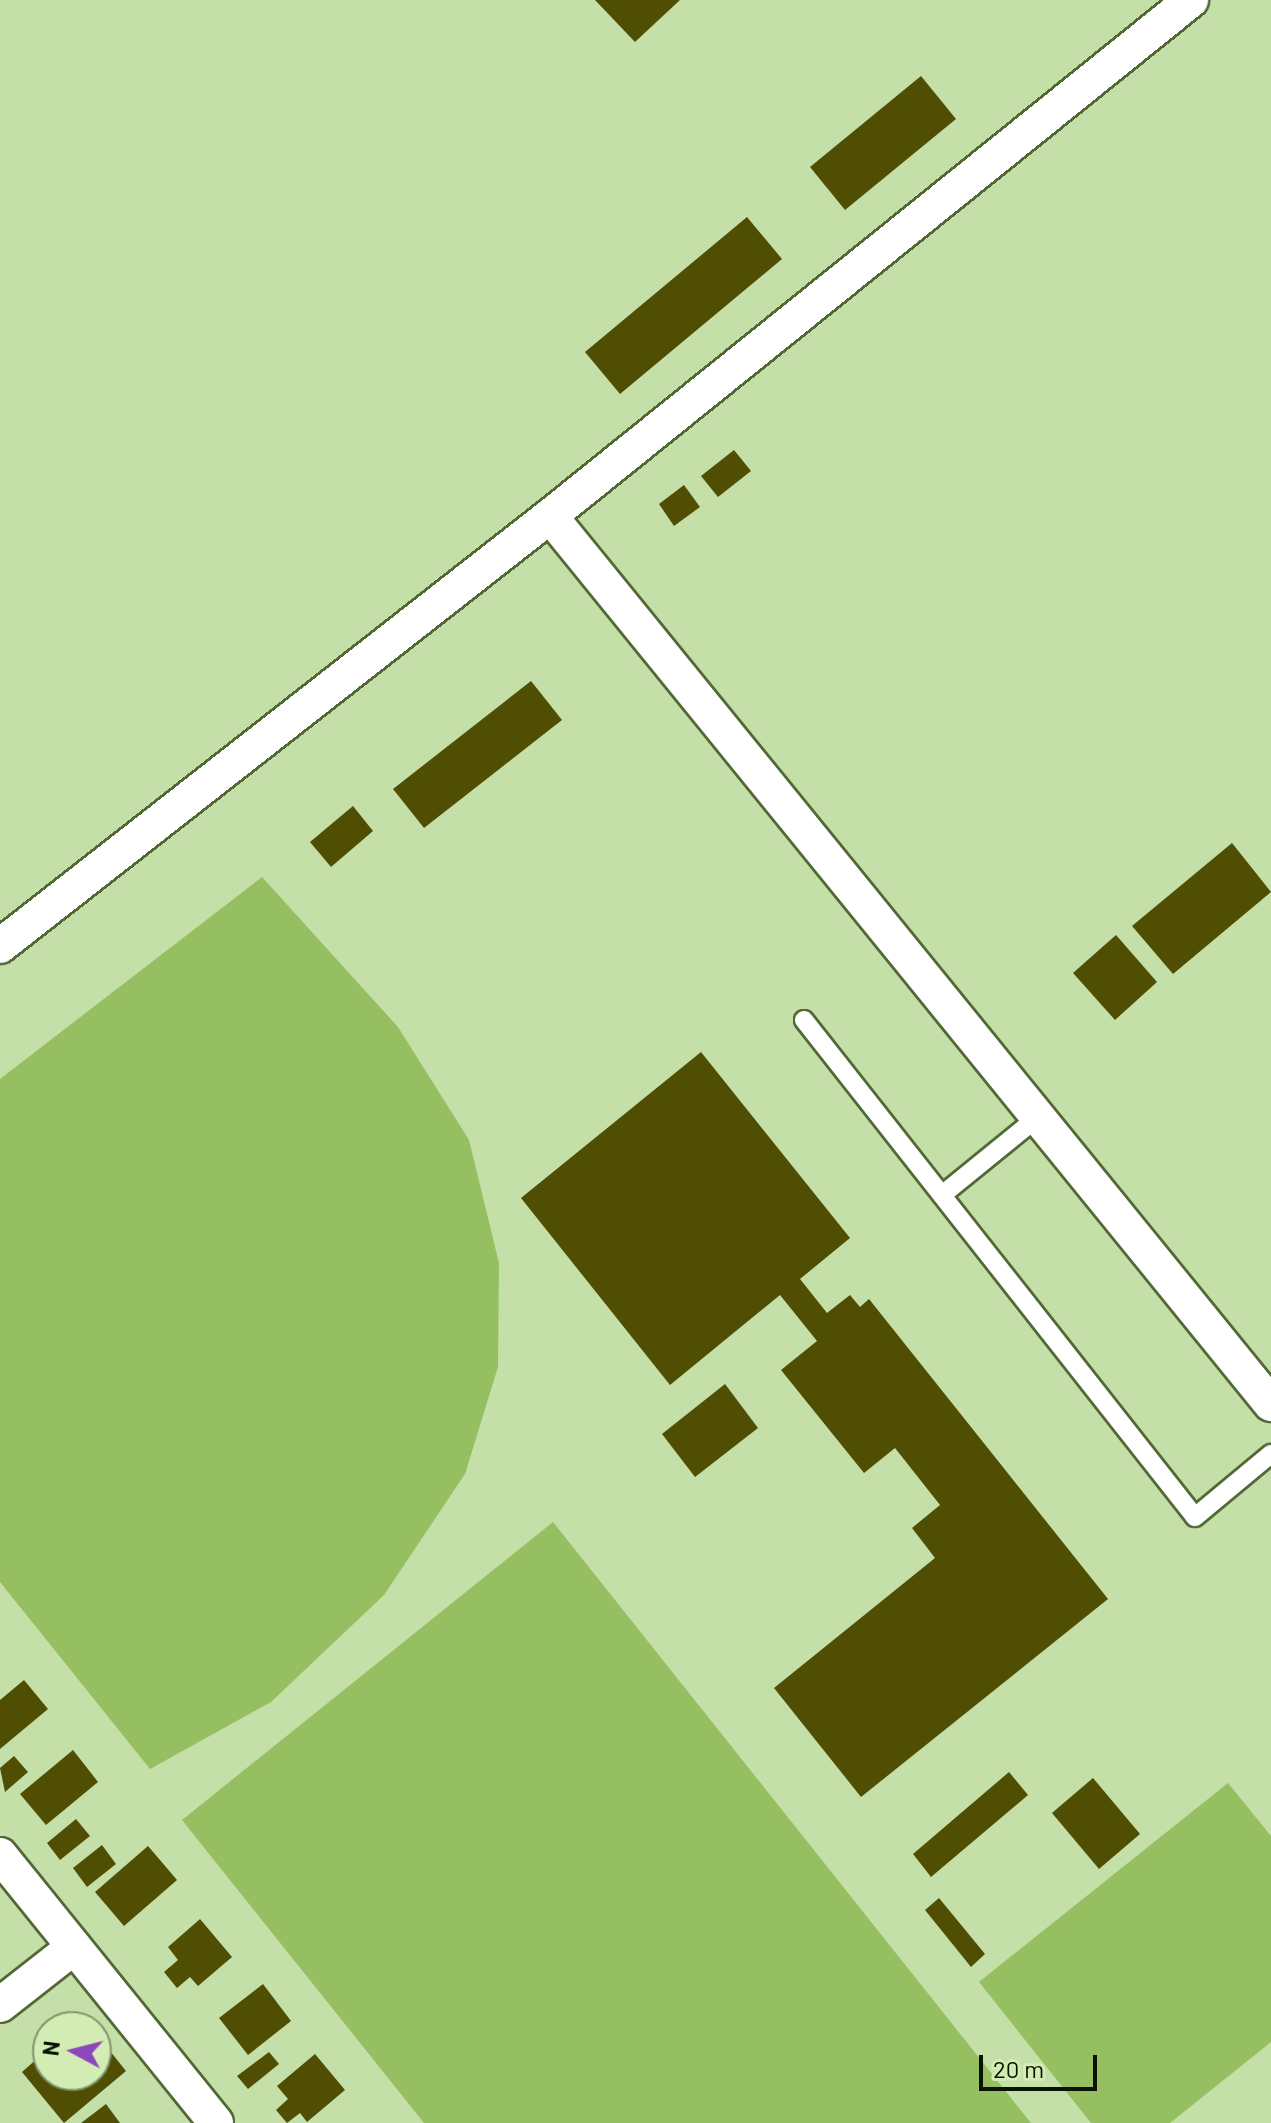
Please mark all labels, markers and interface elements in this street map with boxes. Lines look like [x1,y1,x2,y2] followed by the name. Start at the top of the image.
[32,2011,112,2091] north arrow
[36,2039,64,2057] text: N
[983,2039,1101,2089] scale bar
[993,2054,1044,2083] text: 20 m

